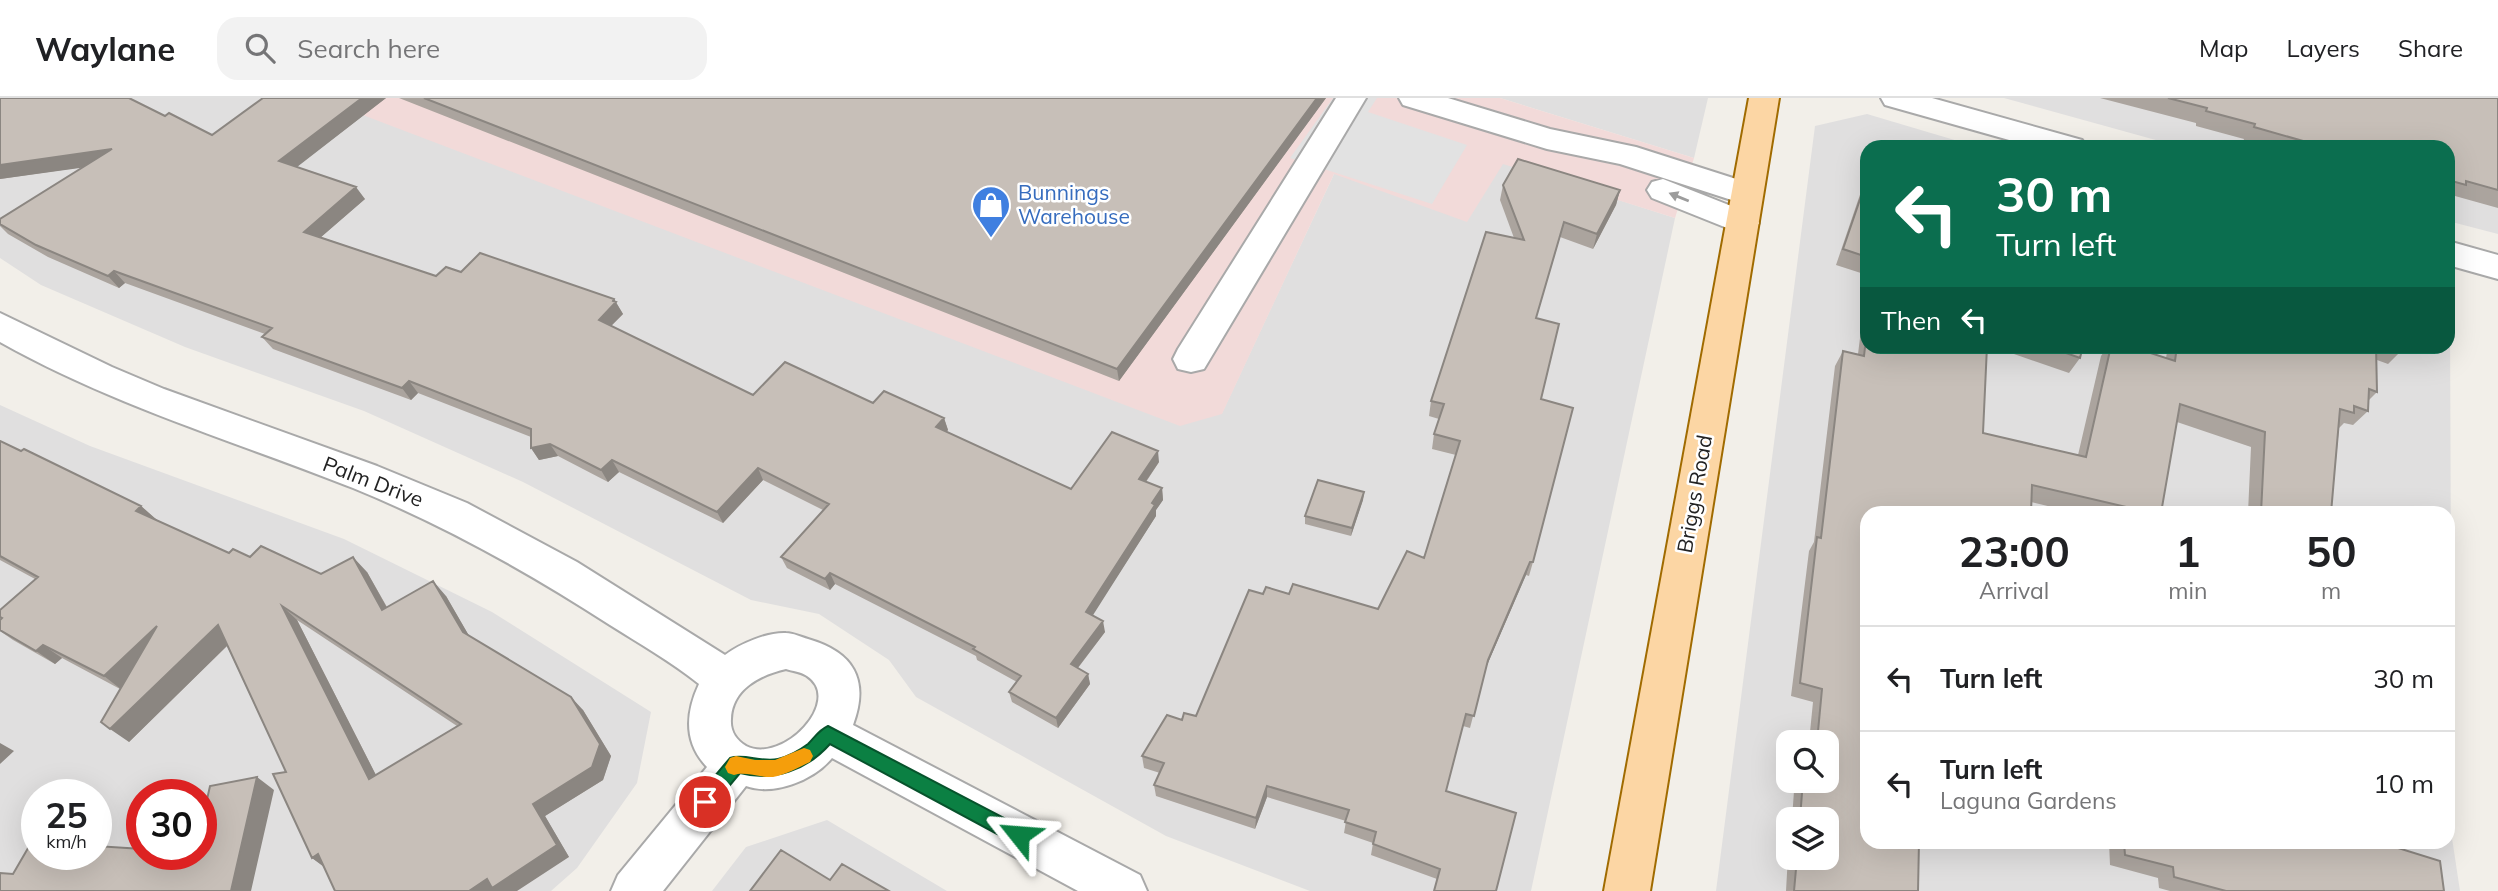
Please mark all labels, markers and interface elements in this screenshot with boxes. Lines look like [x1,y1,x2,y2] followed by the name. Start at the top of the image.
[217,17,707,80] search box
[35,28,175,69] text: Waylane
[241,29,279,67] icon: search
[297,32,440,65] text: Search here
[2199,33,2248,63] text: Map
[2286,33,2360,63] text: Layers
[2398,33,2463,63] text: Share
[1996,163,2112,224] text: 30 m
[1881,168,1972,259] icon: left
[1018,179,1130,229] place label: Bunnings Warehouse
[970,184,1012,239] shop icon: Bunnings Warehouse
[1668,191,1689,202] one-way arrow
[1996,224,2116,264] text: Turn left
[1955,301,1993,339] icon: left
[1881,304,1941,337] text: Then
[1671,433,1717,555] street label: Briggs Road
[319,450,427,512] street label: Palm Drive
[1959,525,2070,578] text: 23:00
[2175,525,2200,578] text: 1
[2306,525,2356,578] text: 50
[1979,576,2049,605] text: Arrival
[2168,576,2207,605] text: min
[2321,576,2341,605] text: m
[1881,660,1919,698] icon: left
[1940,662,2042,695] text: Turn left
[2373,662,2434,695] text: 30 m
[1776,730,1839,870] map controls
[1776,730,1839,793] button: search
[1940,753,2042,786] text: Turn left
[1881,765,1919,803] icon: left
[2373,767,2434,800] text: 10 m
[675,772,735,832] pin
[126,779,217,870] speed limit sign: 30
[686,783,724,821] icon: arrive
[1940,786,2117,815] text: Laguna Gardens
[45,793,88,837] text: 25
[982,798,1056,872] position arrow
[1776,807,1839,870] button: layers
[46,830,87,853] text: km/h

